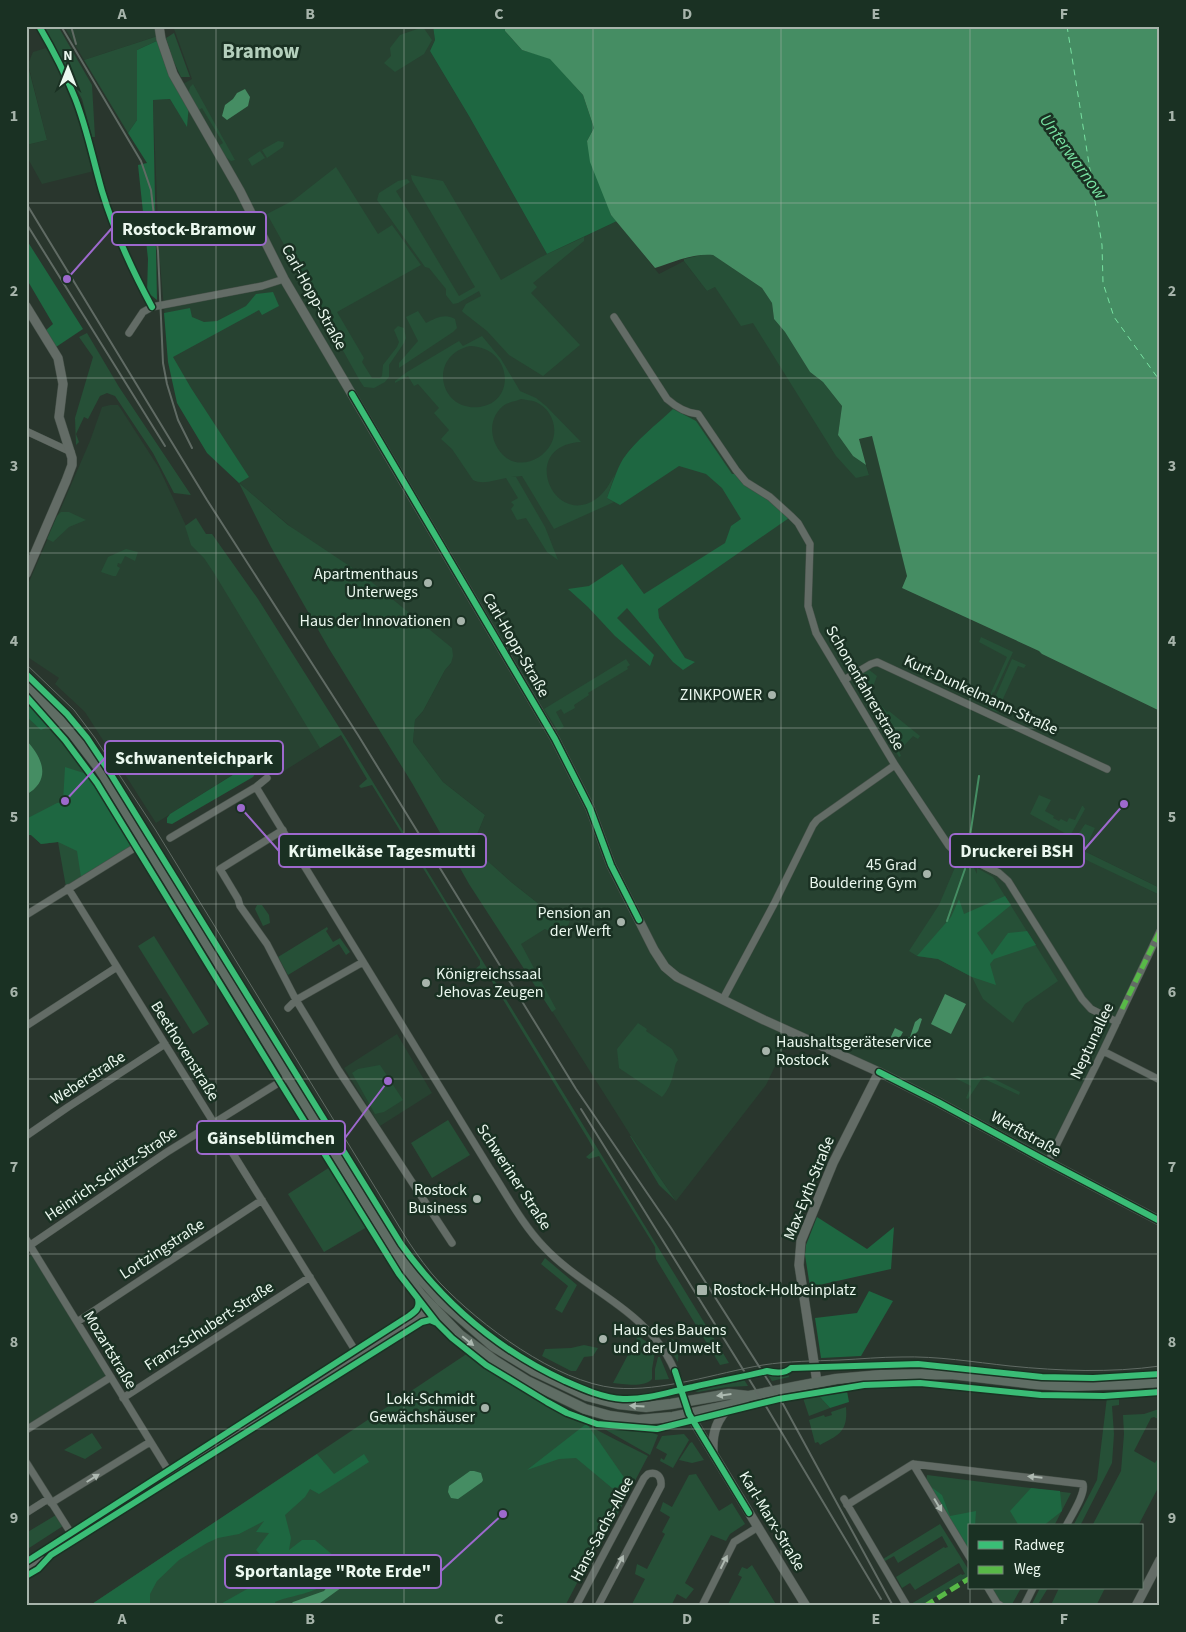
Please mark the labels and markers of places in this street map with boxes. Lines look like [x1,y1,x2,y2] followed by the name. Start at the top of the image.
[112,212,266,245] callout: Rostock-Bramow
[314,563,418,603] place label: Apartmenthaus Unterwegs
[422,577,434,589] marker: Apartmenthaus Unterwegs
[300,610,451,632] place label: Haus der Innovationen
[455,615,467,627] marker: Haus der Innovationen
[680,684,762,706] place label: ZINKPOWER
[766,689,778,701] marker: ZINKPOWER
[105,741,283,774] callout: Schwanenteichpark
[279,834,486,867] callout: Krümelkäse Tagesmutti
[950,834,1084,867] callout: Druckerei BSH
[809,854,917,894] place label: 45 Grad Bouldering Gym
[921,868,933,880] marker: 45 Grad Bouldering Gym
[538,902,611,942] place label: Pension an der Werft
[615,916,627,928] marker: Pension an der Werft
[436,963,544,1003] place label: Königreichssaal Jehovas Zeugen
[420,977,432,989] marker: Königreichssaal Jehovas Zeugen
[776,1031,932,1071] place label: Haushaltsgeräteservice Rostock
[760,1045,772,1057] marker: Haushaltsgeräteservice Rostock
[197,1121,345,1154] callout: Gänseblümchen
[408,1179,467,1219] place label: Rostock Business
[471,1193,483,1205] marker: Rostock Business
[713,1279,856,1301] place label: Rostock-Holbeinplatz
[695,1283,709,1297] marker: Rostock-Holbeinplatz
[613,1319,727,1359] place label: Haus des Bauens und der Umwelt
[597,1333,609,1345] marker: Haus des Bauens und der Umwelt
[369,1388,476,1428] place label: Loki-Schmidt Gewächshäuser
[479,1402,491,1414] marker: Loki-Schmidt Gewächshäuser
[225,1555,441,1588] callout: Sportanlage "Rote Erde"

